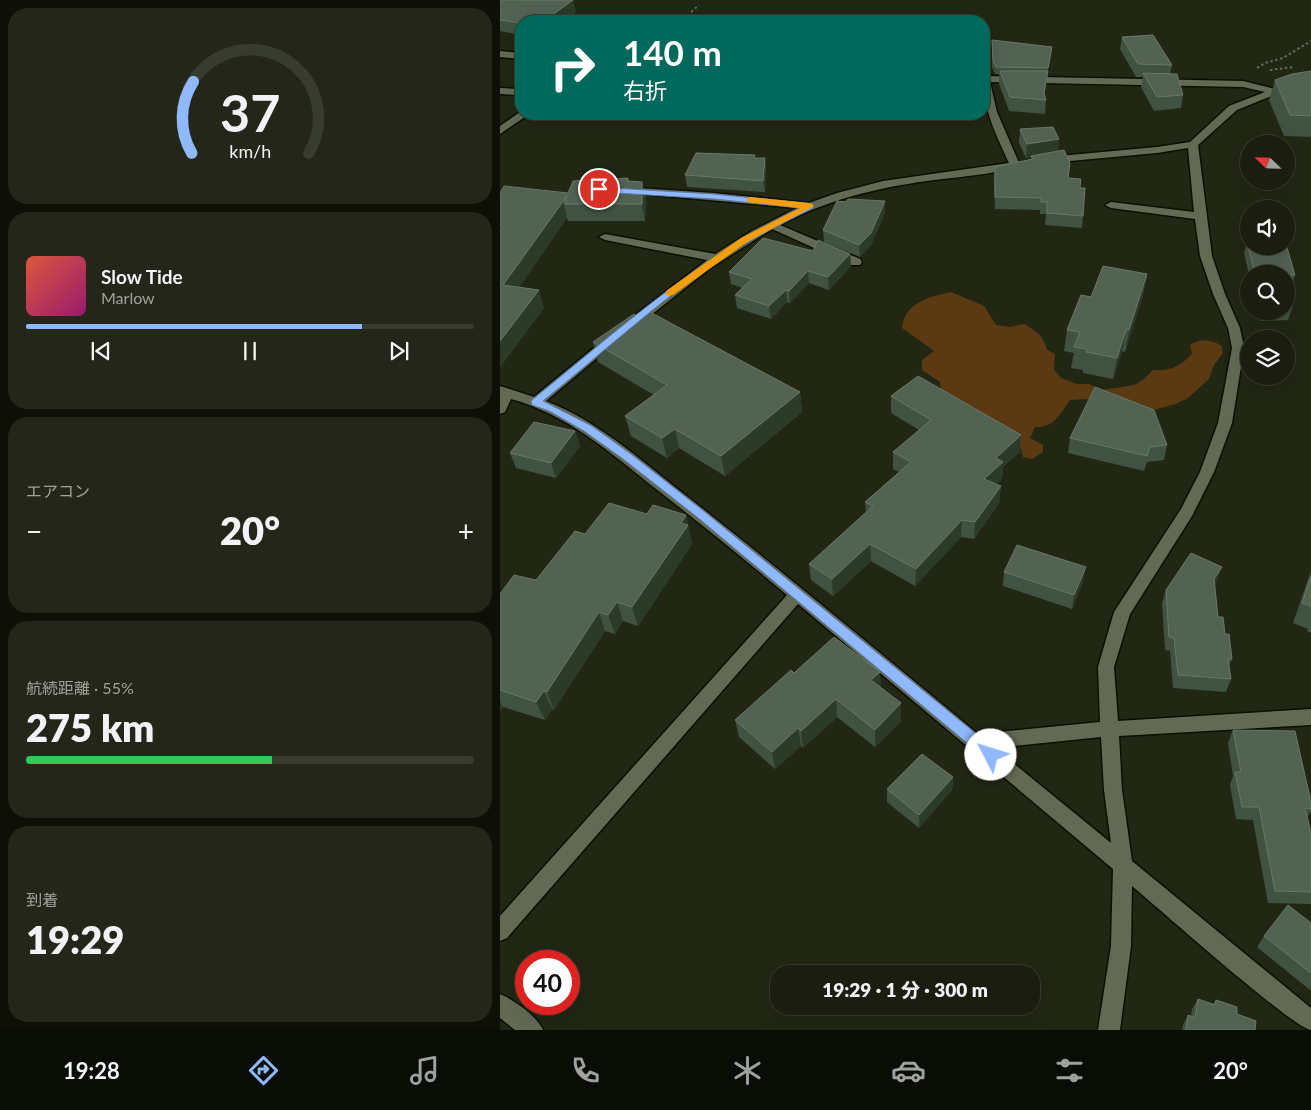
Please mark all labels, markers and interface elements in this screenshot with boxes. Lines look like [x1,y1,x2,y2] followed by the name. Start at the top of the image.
[623,31,722,73] text: 140 m
[540,35,605,100] icon: right
[623,77,667,104] text: 右折
[220,81,280,143] text: 37
[1240,135,1295,190] north arrow
[1240,135,1295,385] map controls
[229,140,271,162] text: km/h
[578,168,620,210] pin
[585,175,613,203] icon: arrive
[1240,200,1295,255] button: sound
[101,265,183,288] text: Slow Tide
[1240,265,1295,320] button: search
[101,288,155,307] text: Marlow
[1240,330,1295,385] button: layers
[87,337,115,365] icon: previous
[236,337,264,365] icon: pause
[385,337,413,365] icon: next
[26,481,90,500] text: エアコン
[220,507,280,553] text: 20°
[26,514,42,548] text: −
[458,514,474,548] text: +
[26,678,134,697] text: 航続距離 · 55%
[26,704,154,750] text: 275 km
[964,728,1016,780] position arrow
[26,890,58,909] text: 到着
[26,916,124,962] text: 19:29
[515,950,580,1015] speed limit sign: 40
[822,978,988,1001] text: 19:29 · 1 分 · 300 m
[246,1053,281,1088] icon: directions
[407,1053,442,1088] icon: music
[568,1053,603,1088] icon: phone
[730,1053,765,1088] icon: climate
[891,1053,926,1088] icon: car
[1052,1053,1087,1088] icon: filters
[63,1057,120,1084] text: 19:28
[1213,1057,1248,1084] text: 20°

